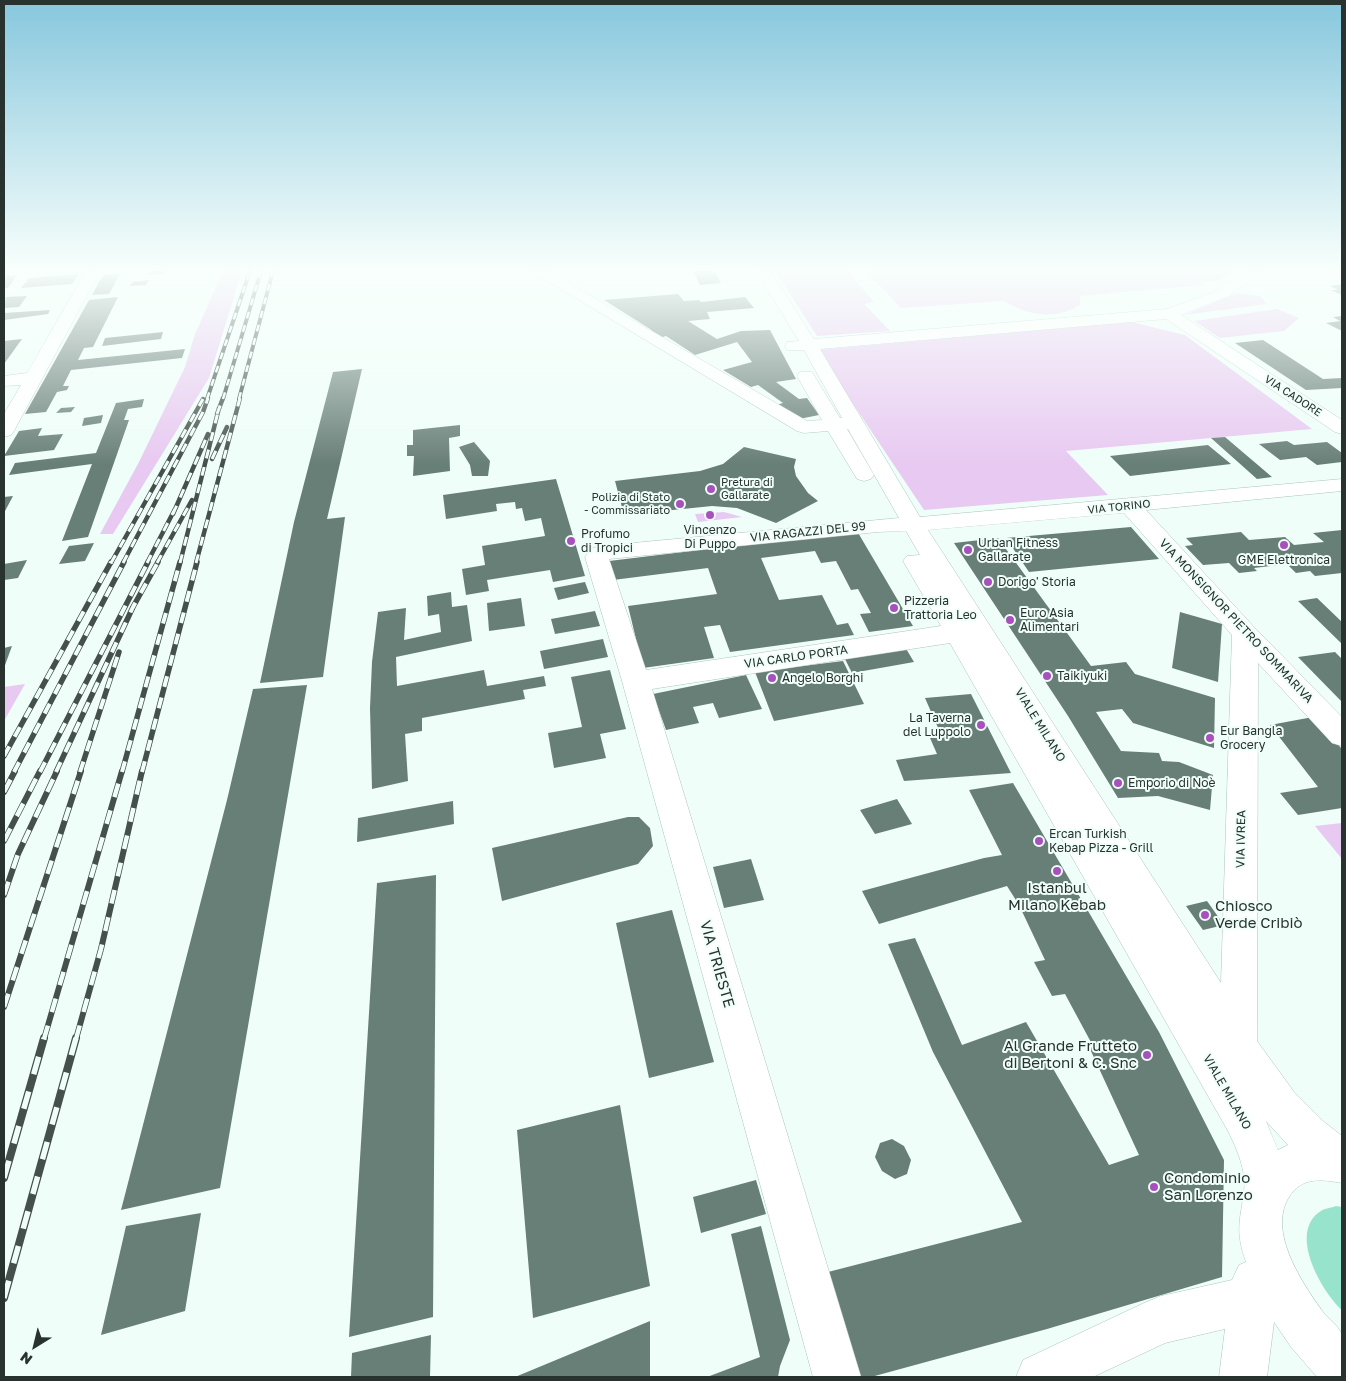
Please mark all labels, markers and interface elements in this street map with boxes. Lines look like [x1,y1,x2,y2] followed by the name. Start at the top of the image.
[1262,373,1324,419] street label: VIA CADORE
[721,476,773,502] place label: Pretura di Gallarate
[705,483,717,495] marker: Pretura di Gallarate
[584,491,670,517] place label: Polizia di Stato - Commissariato
[1087,497,1151,517] street label: VIA TORINO
[674,498,686,510] marker: Polizia di Stato - Commissariato
[704,509,716,521] marker: Vincenzo Di Puppo
[749,519,867,545] street label: VIA RAGAZZI DEL 99
[684,523,736,551] place label: Vincenzo Di Puppo
[581,527,633,555] place label: Profumo di Tropici
[565,535,577,547] marker: Profumo di Tropici
[978,536,1058,564] place label: Urban Fitness Gallarate
[1156,536,1316,706] street label: VIA MONSIGNOR PIETRO SOMMARIVA
[1278,539,1290,551] marker: GME Elettronica
[962,544,974,556] marker: Urban Fitness Gallarate
[1238,553,1330,567] place label: GME Elettronica
[998,575,1076,589] place label: Dorigo' Storia
[982,576,994,588] marker: Dorigo' Storia
[904,594,977,622] place label: Pizzeria Trattoria Leo
[888,602,900,614] marker: Pizzeria Trattoria Leo
[1020,606,1079,634] place label: Euro Asia Alimentari
[1004,614,1016,626] marker: Euro Asia Alimentari
[743,643,849,671] street label: VIA CARLO PORTA
[1057,669,1107,683] place label: Taikiyuki
[1041,670,1053,682] marker: Taikiyuki
[782,671,863,685] place label: Angelo Borghi
[766,672,778,684] marker: Angelo Borghi
[1012,685,1068,765] street label: VIALE MILANO
[903,711,971,739] place label: La Taverna del Luppolo
[975,719,987,731] marker: La Taverna del Luppolo
[1220,724,1282,752] place label: Eur Bangla Grocery
[1204,732,1216,744] marker: Eur Bangla Grocery
[1128,776,1215,790] place label: Emporio di Noè
[1112,777,1124,789] marker: Emporio di Noè
[1233,810,1249,868] street label: VIA IVREA
[1049,827,1153,855] place label: Ercan Turkish Kebap Pizza - Grill
[1033,835,1045,847] marker: Ercan Turkish Kebap Pizza - Grill
[1051,865,1063,877] marker: Istanbul Milano Kebab
[1008,879,1106,914] place label: Istanbul Milano Kebab
[1215,897,1303,932] place label: Chiosco Verde Cribiò
[1199,909,1211,921] marker: Chiosco Verde Cribiò
[696,918,738,1010] street label: VIA TRIESTE
[1004,1037,1137,1072] place label: Al Grande Frutteto di Bertoni & C. Snc
[1141,1049,1153,1061] marker: Al Grande Frutteto di Bertoni & C. Snc
[1200,1052,1254,1132] street label: VIALE MILANO
[1164,1169,1253,1204] place label: Condominio San Lorenzo
[1148,1181,1160,1193] marker: Condominio San Lorenzo
[10,1321,60,1371] north arrow
[17,1349,35,1369] text: N

